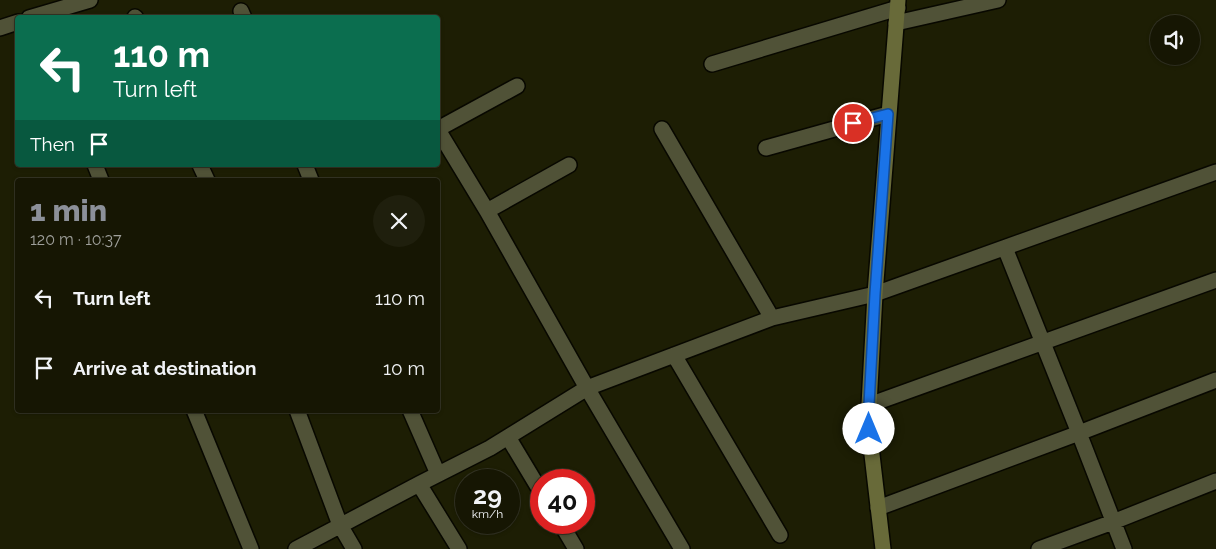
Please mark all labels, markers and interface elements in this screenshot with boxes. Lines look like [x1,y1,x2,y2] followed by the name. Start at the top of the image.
[1150,15,1200,65] map controls
[1150,15,1200,65] button: sound
[113,34,210,75] text: 110 m
[30,35,95,100] icon: left
[113,76,197,102] text: Turn left
[832,102,874,144] pin
[839,109,867,137] icon: arrive
[85,130,113,158] icon: arrive
[30,133,75,155] text: Then
[30,193,107,228] text: 1 min
[373,195,425,247] button: close
[30,230,122,249] text: 120 m · 10:37
[30,284,58,312] icon: left
[73,287,150,309] text: Turn left
[375,287,425,309] text: 110 m
[30,354,58,382] icon: arrive
[73,357,257,379] text: Arrive at destination
[383,357,425,379] text: 10 m
[842,402,894,454] position arrow
[530,469,595,534] speed limit sign: 40
[473,480,502,510] text: 29
[472,507,503,521] text: km/h

